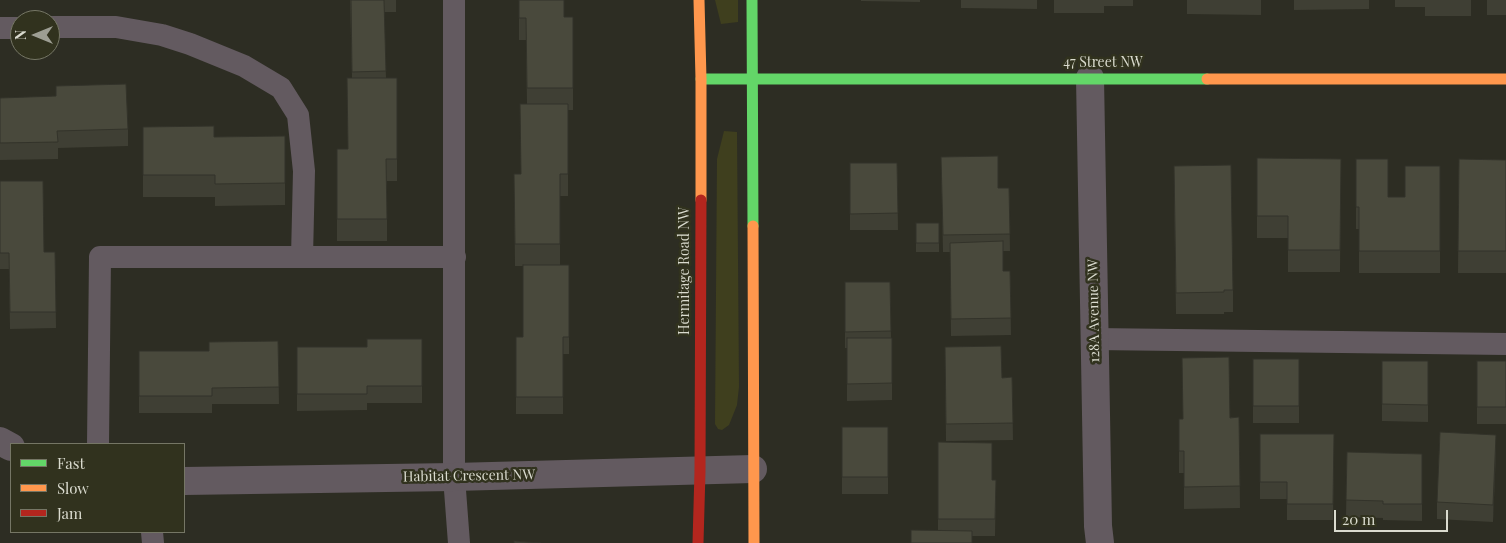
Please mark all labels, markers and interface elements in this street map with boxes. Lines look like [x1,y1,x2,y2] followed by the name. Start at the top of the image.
[10,10,60,60] north arrow
[11,30,30,40] text: N
[1063,55,1143,71] street label: 47 Street NW
[677,207,693,335] street label: Hermitage Road NW
[1085,259,1103,363] street label: 128A Avenue NW
[10,443,185,533] legend
[57,453,85,473] text: Fast
[403,466,535,486] street label: Habitat Crescent NW
[57,478,89,498] text: Slow
[1336,500,1450,532] scale bar
[57,503,82,523] text: Jam
[1342,509,1375,529] text: 20 m

